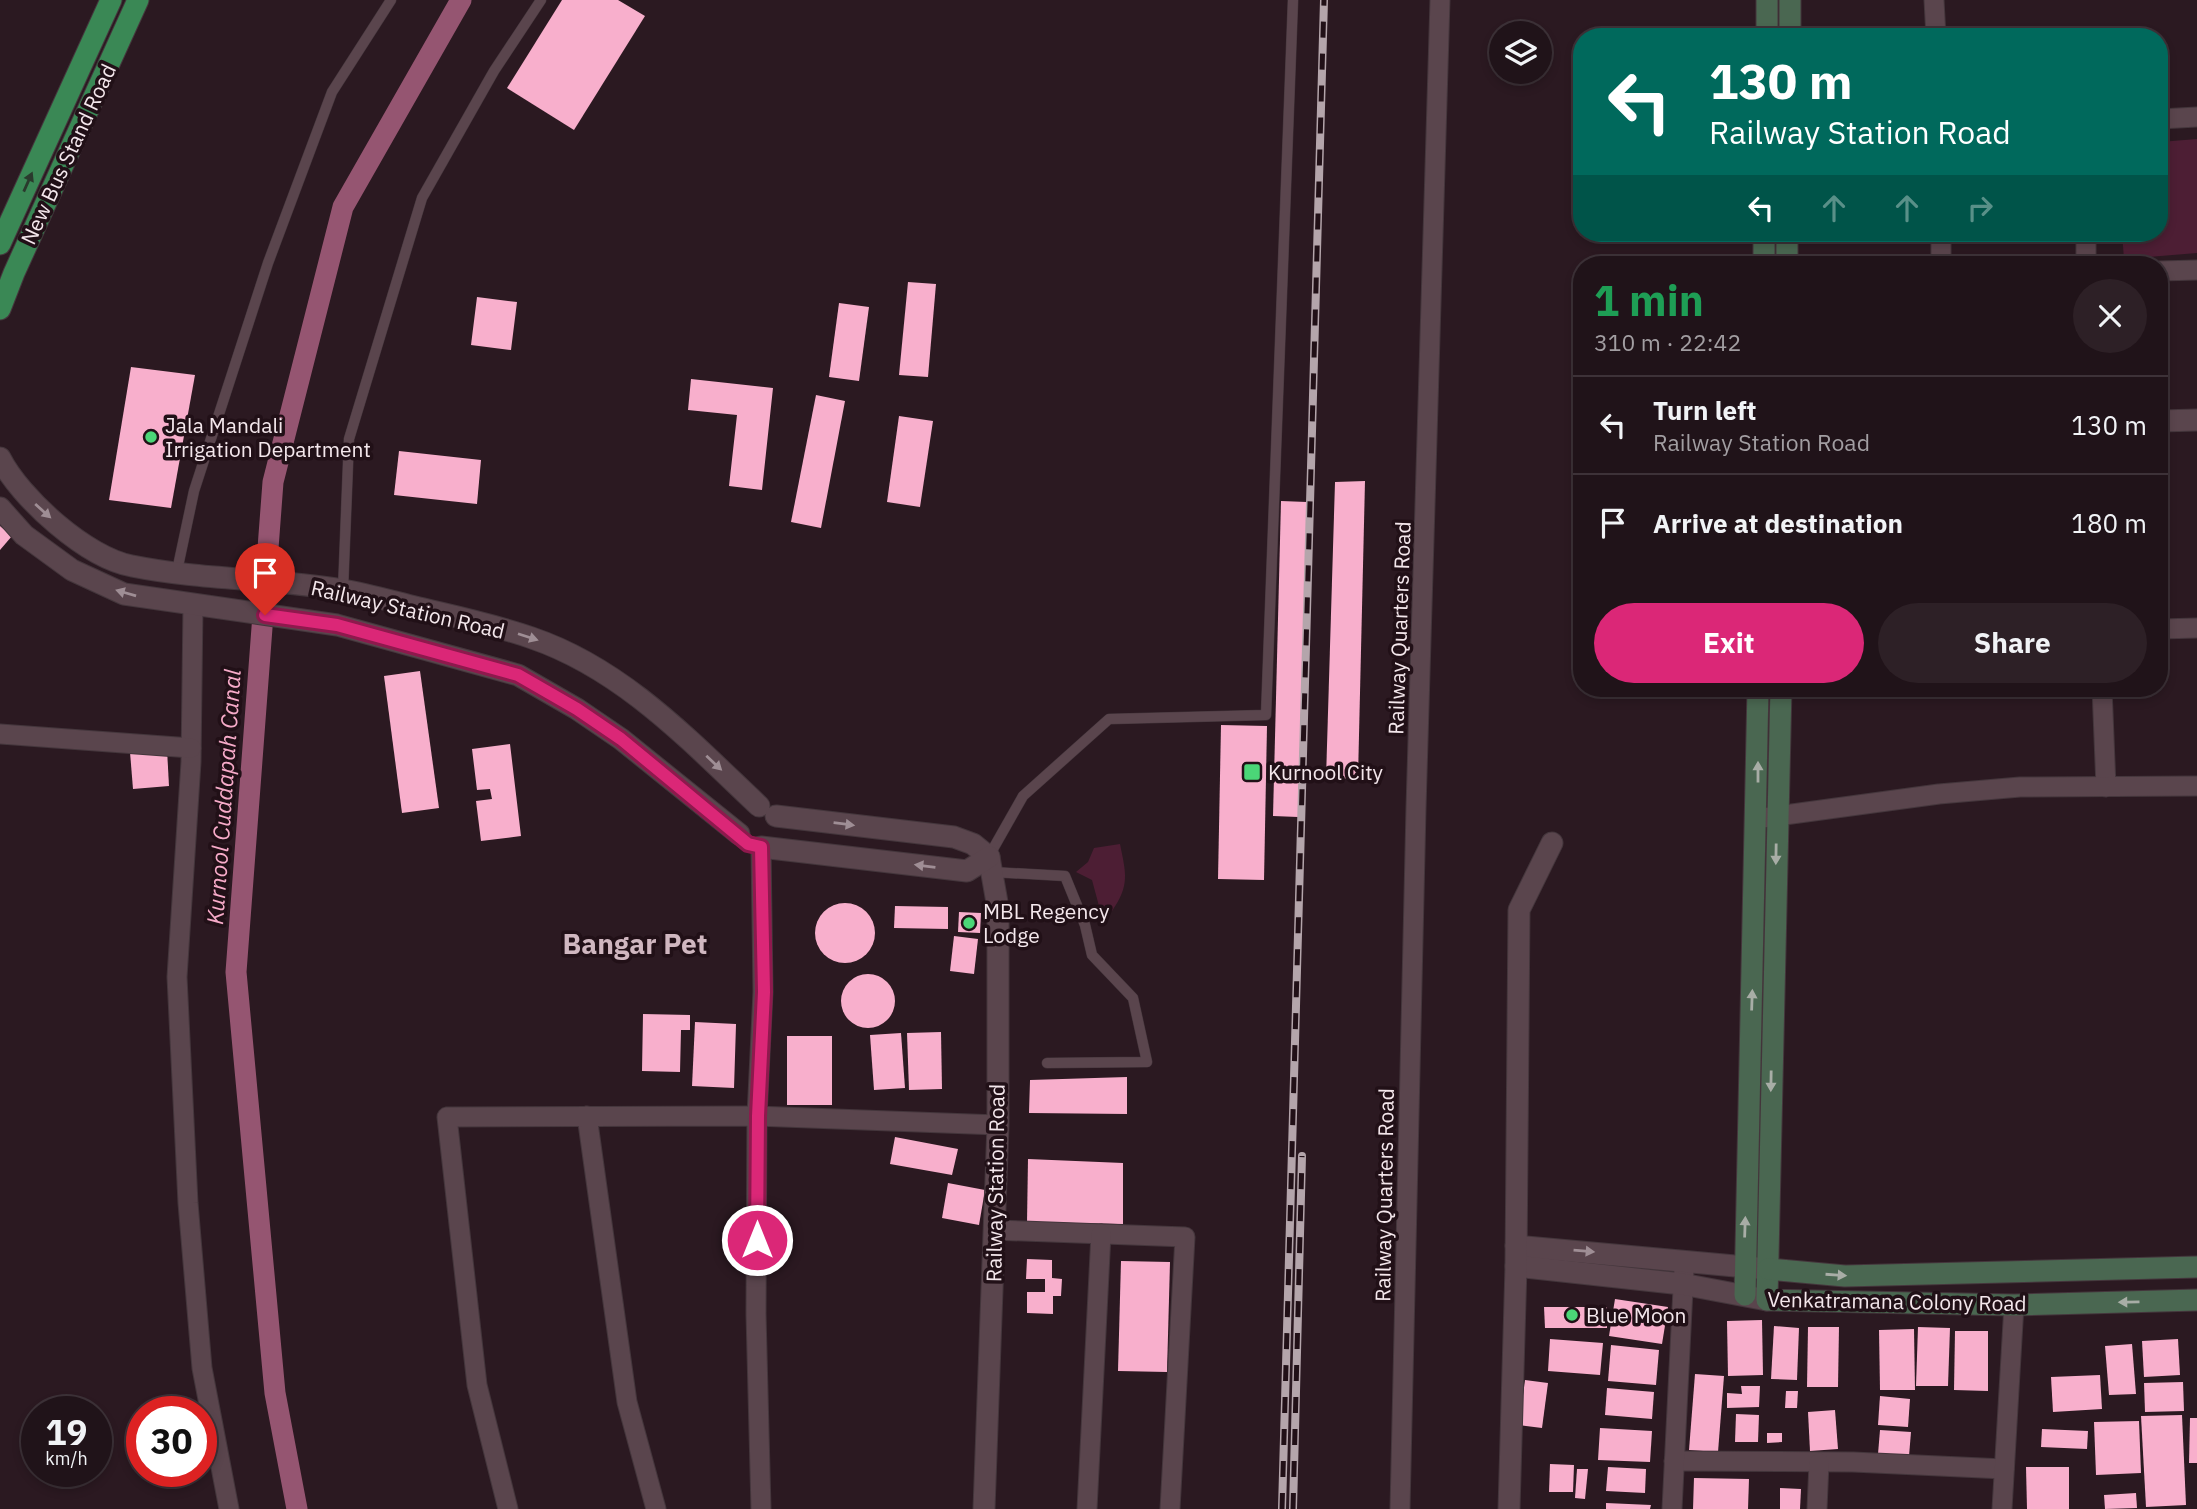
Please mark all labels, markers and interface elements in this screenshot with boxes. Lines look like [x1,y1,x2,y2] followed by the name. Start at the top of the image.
[1489,21,1552,84] map controls
[1489,21,1552,84] button: layers
[1709,49,1853,112] text: 130 m
[1594,56,1685,147] icon: left
[14,59,122,249] street label: New Bus Stand Road
[1709,111,2011,153] text: Railway Station Road
[22,172,34,192] one-way arrow
[1742,189,1780,227] icon: left
[1815,189,1853,227] icon: ahead
[1888,189,1926,227] icon: ahead
[1961,189,1999,227] icon: right
[1594,273,1704,328] text: 1 min
[2073,279,2147,353] button: close
[1594,327,1741,357] text: 310 m · 22:42
[1653,393,1756,427] text: Turn left
[1594,406,1632,444] icon: left
[2071,408,2147,442] text: 130 m
[165,411,371,463] place label: Jala Mandali Irrigation Department
[1653,427,1870,457] text: Railway Station Road
[143,429,159,445] marker: Jala Mandali Irrigation Department
[34,503,52,519] one-way arrow
[1594,504,1632,542] icon: arrive
[1653,506,1903,540] text: Arrive at destination
[2071,506,2147,540] text: 180 m
[1381,521,1417,735] street label: Railway Quarters Road
[235,543,295,615] pin
[246,554,284,592] icon: arrive
[308,573,508,645] street label: Railway Station Road
[115,587,136,597] one-way arrow
[1594,603,1864,683] button: Exit
[1878,603,2147,683] button: Share
[517,632,538,643] one-way arrow
[199,667,247,926] water label: Kurnool Cuddapah Canal
[705,755,723,771] one-way arrow
[1268,758,1384,786] place label: Kurnool City
[1752,761,1764,783] one-way arrow
[1242,762,1262,782] marker: Kurnool City
[833,818,855,829] one-way arrow
[1770,843,1781,865] one-way arrow
[914,860,936,871] one-way arrow
[983,897,1110,949] place label: MBL Regency Lodge
[961,915,977,931] marker: MBL Regency Lodge
[563,925,707,962] district label: Bangar Pet
[1746,988,1758,1010] one-way arrow
[1765,1071,1777,1093] one-way arrow
[979,1084,1011,1282] street label: Railway Station Road
[1368,1088,1400,1302] street label: Railway Quarters Road
[720,1203,794,1277] position arrow
[1740,1216,1751,1238] one-way arrow
[1573,1246,1595,1257] one-way arrow
[1825,1270,1847,1281] one-way arrow
[1767,1285,2027,1317] street label: Venkatramana Colony Road
[2118,1296,2140,1308] one-way arrow
[1586,1301,1686,1329] place label: Blue Moon
[1564,1307,1580,1323] marker: Blue Moon
[126,1396,217,1487] speed limit sign: 30
[45,1409,88,1455] text: 19
[45,1447,88,1470] text: km/h

